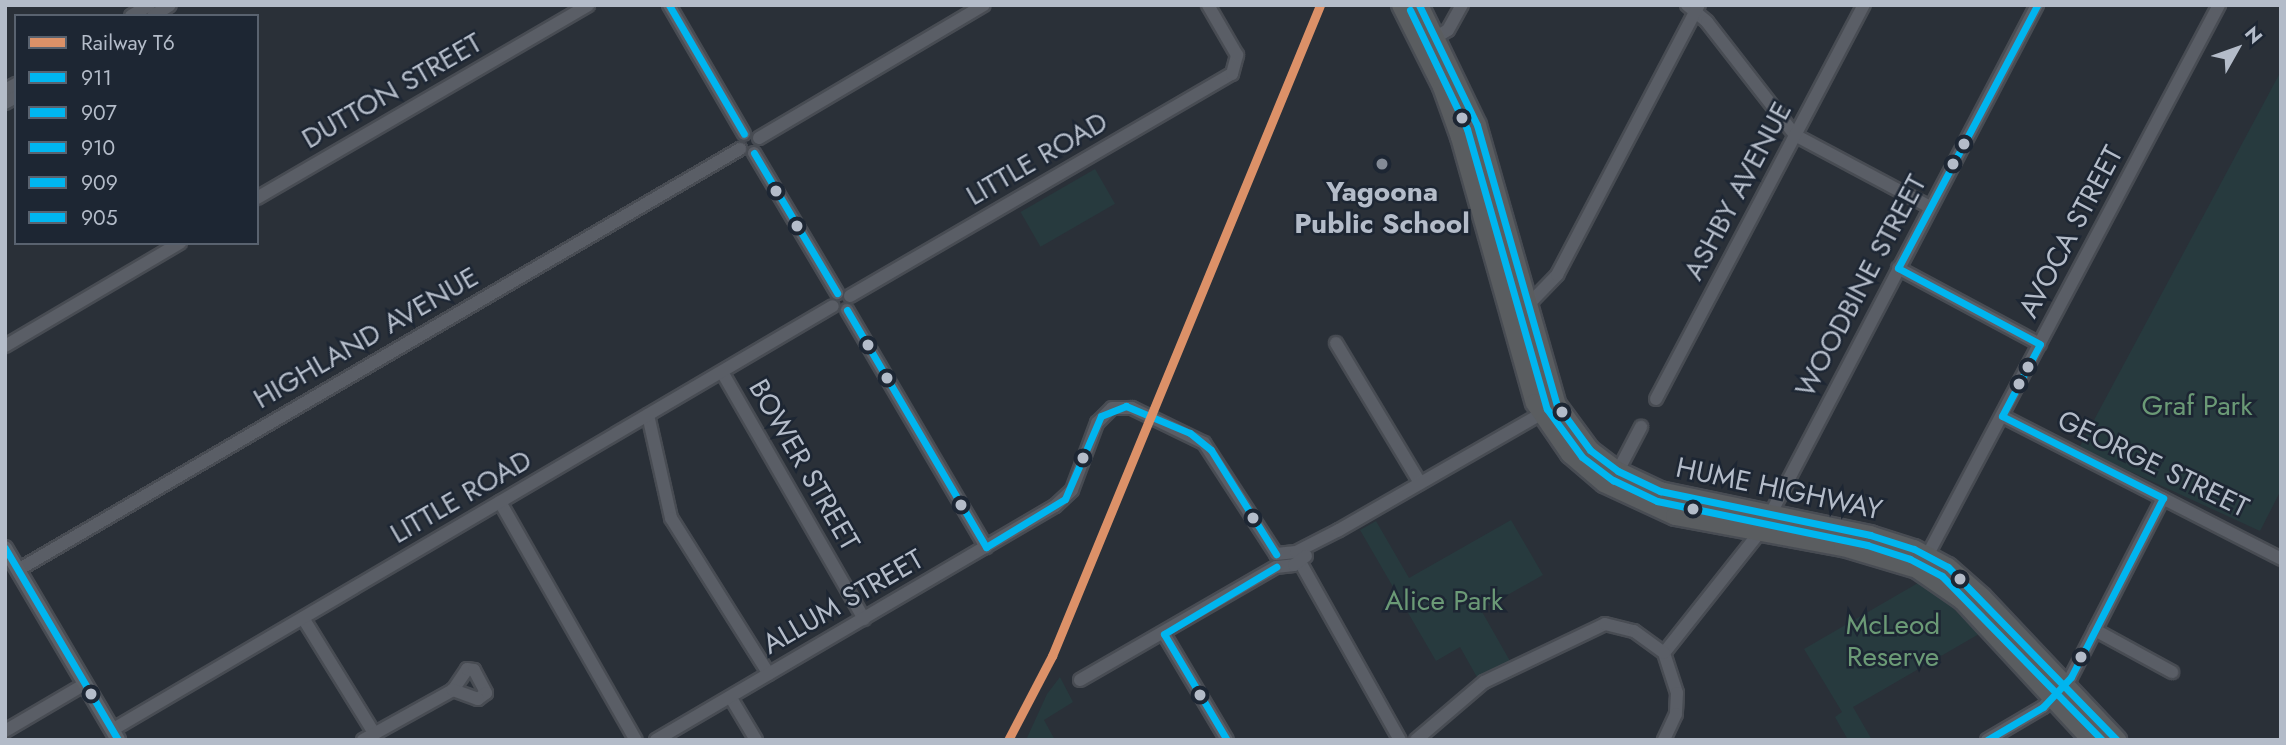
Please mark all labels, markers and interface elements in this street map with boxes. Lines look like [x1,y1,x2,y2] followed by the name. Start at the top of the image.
[14,14,259,245] legend
[2202,14,2272,84] north arrow
[2238,21,2269,50] text: N
[296,26,488,156] street label: DUTTON STREET
[81,28,175,58] text: Railway T6
[81,63,112,93] text: 911
[1677,96,1799,286] street label: ASHBY AVENUE
[81,98,117,128] text: 907
[961,105,1113,213] street label: LITTLE ROAD
[1455,111,1469,125] unlabelled marker
[81,133,115,163] text: 910
[1957,137,1971,151] unlabelled marker
[2012,141,2130,323] street label: AVOCA STREET
[1374,156,1390,172] marker: Yagoona Public School
[1946,157,1960,171] unlabelled marker
[81,168,118,198] text: 909
[1788,169,1934,403] street label: WOODBINE STREET
[1294,175,1470,241] place label: Yagoona Public School
[769,184,783,198] unlabelled marker
[81,203,118,233] text: 905
[790,219,804,233] unlabelled marker
[248,260,484,416] street label: HIGHLAND AVENUE
[861,338,875,352] unlabelled marker
[2021,360,2035,374] unlabelled marker
[880,371,894,385] unlabelled marker
[741,373,867,557] street label: BOWER STREET
[2012,377,2026,391] unlabelled marker
[2141,389,2253,423] park label: Graf Park
[2052,403,2254,525] street label: GEORGE STREET
[1555,405,1569,419] unlabelled marker
[385,443,537,551] street label: LITTLE ROAD
[1076,451,1090,465] unlabelled marker
[1673,451,1885,527] street label: HUME HIGHWAY
[954,498,968,512] unlabelled marker
[1686,502,1700,516] unlabelled marker
[1246,511,1260,525] unlabelled marker
[757,542,929,662] street label: ALLUM STREET
[1953,572,1967,586] unlabelled marker
[1385,584,1503,618] park label: Alice Park
[1846,608,1940,674] park label: McLeod Reserve
[2074,650,2088,664] unlabelled marker
[84,687,98,701] unlabelled marker
[1193,688,1207,702] unlabelled marker

